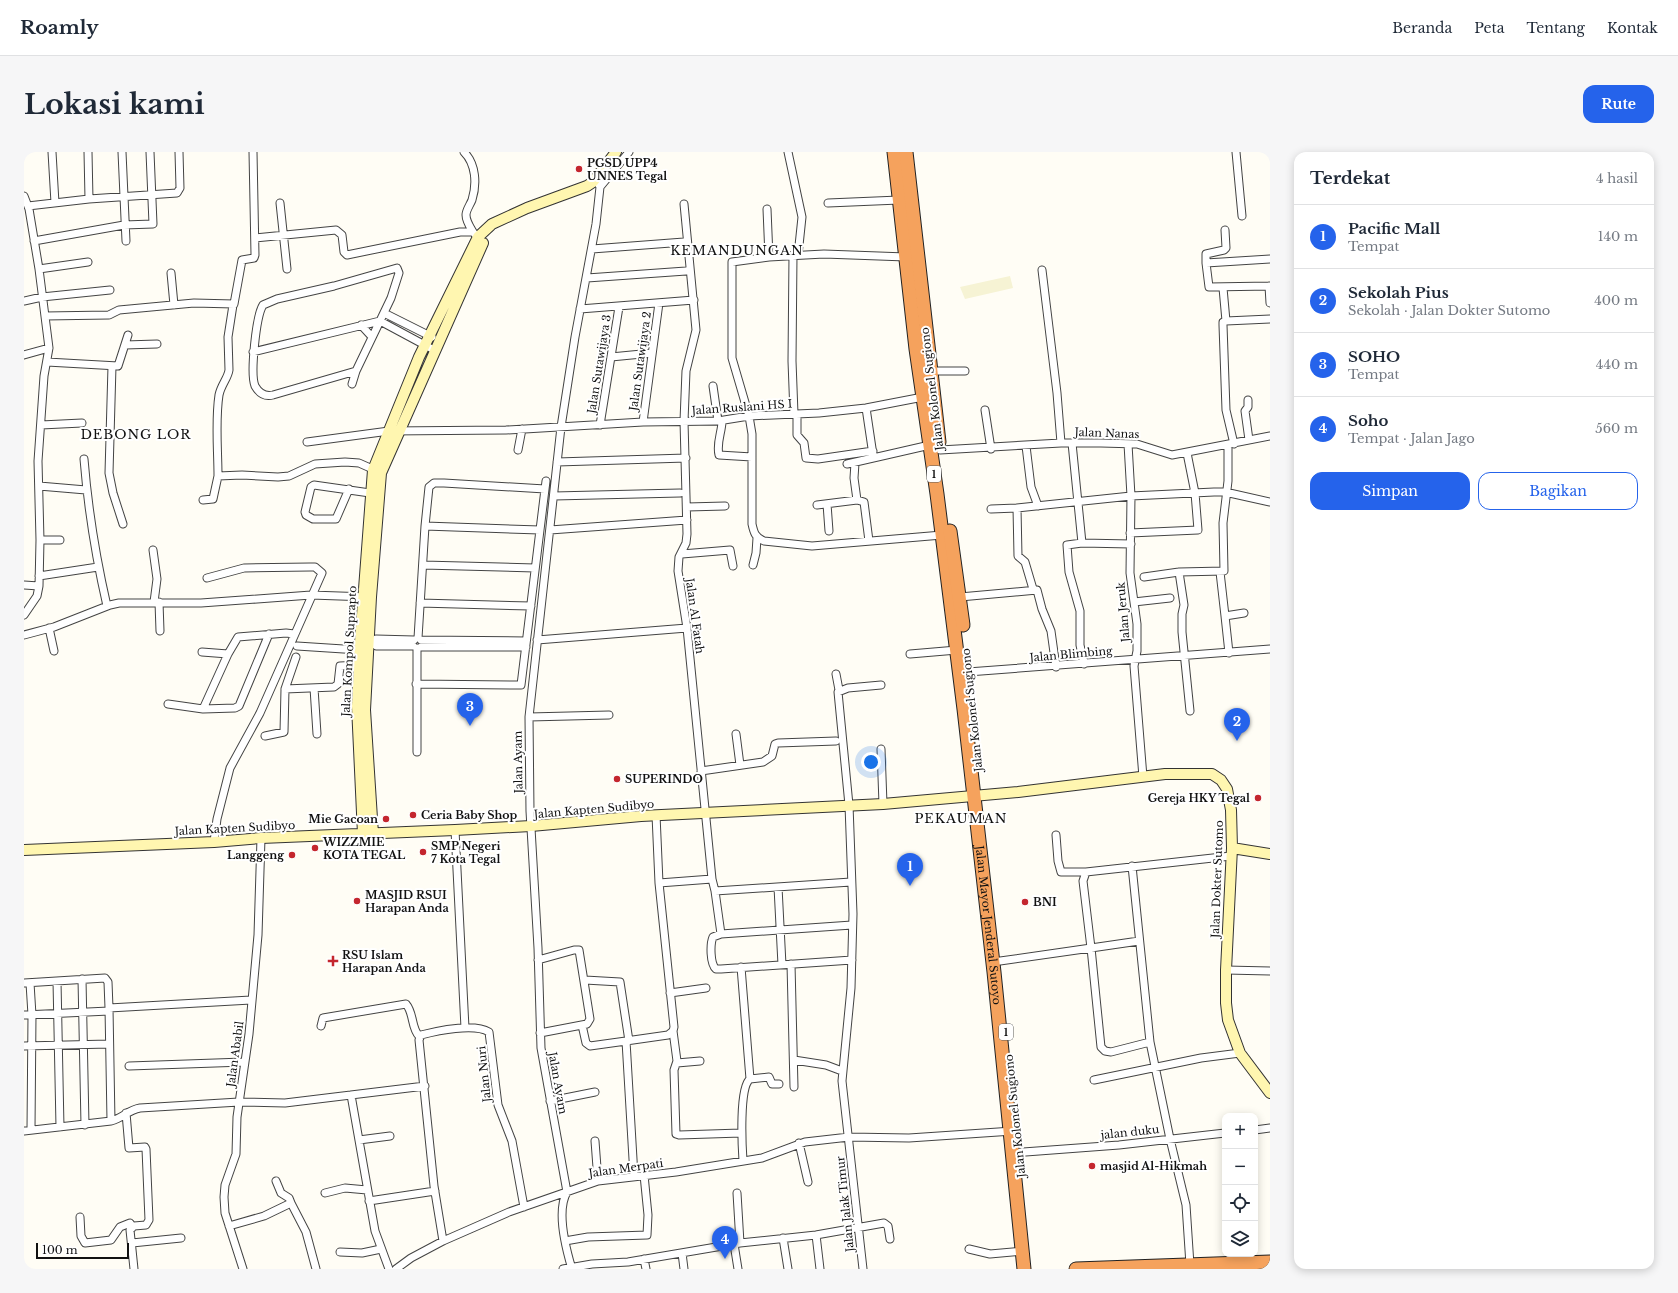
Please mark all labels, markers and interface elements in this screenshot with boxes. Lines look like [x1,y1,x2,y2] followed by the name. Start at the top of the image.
[20,16,99,39] text: Roamly
[1392,19,1452,37] text: Beranda
[1474,19,1505,37] text: Peta
[1527,19,1585,37] text: Tentang
[1607,19,1658,37] text: Kontak
[1583,85,1654,123] button: Rute
[24,87,205,122] text: Lokasi kami
[587,156,667,183] place label: PGSD UPP4 UNNES Tegal
[574,164,584,174] marker: PGSD UPP4 UNNES Tegal
[1310,168,1390,189] text: Terdekat
[1596,170,1638,187] text: 4 hasil
[1348,219,1440,238] text: Pacific Mall
[1320,228,1326,245] text: 1
[1598,228,1638,245] text: 140 m
[1348,238,1399,255] text: Tempat
[670,242,804,259] district label: KEMANDUNGAN
[1348,283,1449,302] text: Sekolah Pius
[1319,292,1327,309] text: 2
[1594,292,1638,309] text: 400 m
[1348,302,1550,319] text: Sekolah · Jalan Dokter Sutomo
[626,310,654,414] street label: Jalan Sutawijaya 2
[584,313,614,417] street label: Jalan Sutawijaya 3
[917,327,947,453] street label: Jalan Kolonel Sugiono
[1348,347,1400,366] text: SOHO
[1319,356,1327,373] text: 3
[1596,356,1638,373] text: 440 m
[1348,366,1399,383] text: Tempat
[689,396,793,418] street label: Jalan Ruslani HS I
[1348,411,1388,430] text: Soho
[1319,420,1327,437] text: 4
[1595,420,1638,437] text: 560 m
[1072,425,1140,441] street label: Jalan Nanas
[81,426,191,443] district label: DEBONG LOR
[1348,430,1475,447] text: Tempat · Jalan Jago
[927,466,941,482] road number: 1
[1310,472,1470,510] button: Simpan
[1478,472,1638,510] button: Bagikan
[682,575,707,655] street label: Jalan Al Fatah
[1113,581,1133,645] street label: Jalan Jeruk
[338,585,359,719] street label: Jalan Kompol Suprapto
[1027,643,1113,665] street label: Jalan Blimbing
[959,648,986,774] street label: Jalan Kolonel Sugiono
[457,693,483,726] pin: 3
[1224,708,1250,741] pin: 2
[510,730,526,795] street label: Jalan Ayam
[861,752,881,772] your location
[625,772,703,786] place label: SUPERINDO
[612,774,622,784] marker: SUPERINDO
[1148,791,1250,805] place label: Gereja HKY Tegal
[1253,793,1263,803] marker: Gereja HKY Tegal
[531,797,655,821] street label: Jalan Kapten Sudibyo
[421,808,518,822] place label: Ceria Baby Shop
[408,810,418,820] marker: Ceria Baby Shop
[914,810,1008,827] district label: PEKAUMAN
[308,812,378,826] place label: Mie Gacoan
[381,814,391,824] marker: Mie Gacoan
[173,818,296,838] street label: Jalan Kapten Sudibyo
[1208,820,1226,940] street label: Jalan Dokter Sutomo
[322,835,406,862] place label: WIZZMIE KOTA TEGAL
[431,839,500,866] place label: SMP Negeri 7 Kota Tegal
[310,843,320,853] marker: WIZZMIE KOTA TEGAL
[972,843,1004,1005] street label: Jalan Mayor Jenderal Sutoyo
[418,847,428,857] marker: SMP Negeri 7 Kota Tegal
[227,848,284,862] place label: Langgeng
[287,850,297,860] marker: Langgeng
[897,853,923,886] pin: 1
[365,888,449,915] place label: MASJID RSUI Harapan Anda
[1033,895,1057,909] place label: BNI
[352,896,362,906] marker: MASJID RSUI Harapan Anda
[1020,897,1030,907] marker: BNI
[342,948,426,975] place label: RSU Islam Harapan Anda
[327,955,339,967] marker: RSU Islam Harapan Anda
[223,1020,247,1090] street label: Jalan Ababil
[999,1024,1013,1040] road number: 1
[474,1045,494,1105] street label: Jalan Nuri
[545,1049,570,1115] street label: Jalan Ayam
[1002,1054,1029,1180] street label: Jalan Kolonel Sugiono
[1222,1113,1258,1257] map controls
[1222,1113,1258,1149] button: +
[1098,1122,1161,1142] street label: jalan duku
[1222,1149,1258,1185] button: −
[833,1155,857,1255] street label: Jalan Jalak Timur
[586,1156,664,1180] street label: Jalan Merpati
[1100,1159,1207,1173] place label: masjid Al-Hikmah
[1087,1161,1097,1171] marker: masjid Al-Hikmah
[1222,1185,1258,1221] button: locate
[1222,1221,1258,1257] button: layers
[712,1226,738,1259] pin: 4
[36,1241,129,1260] scale bar
[42,1243,78,1257] text: 100 m

